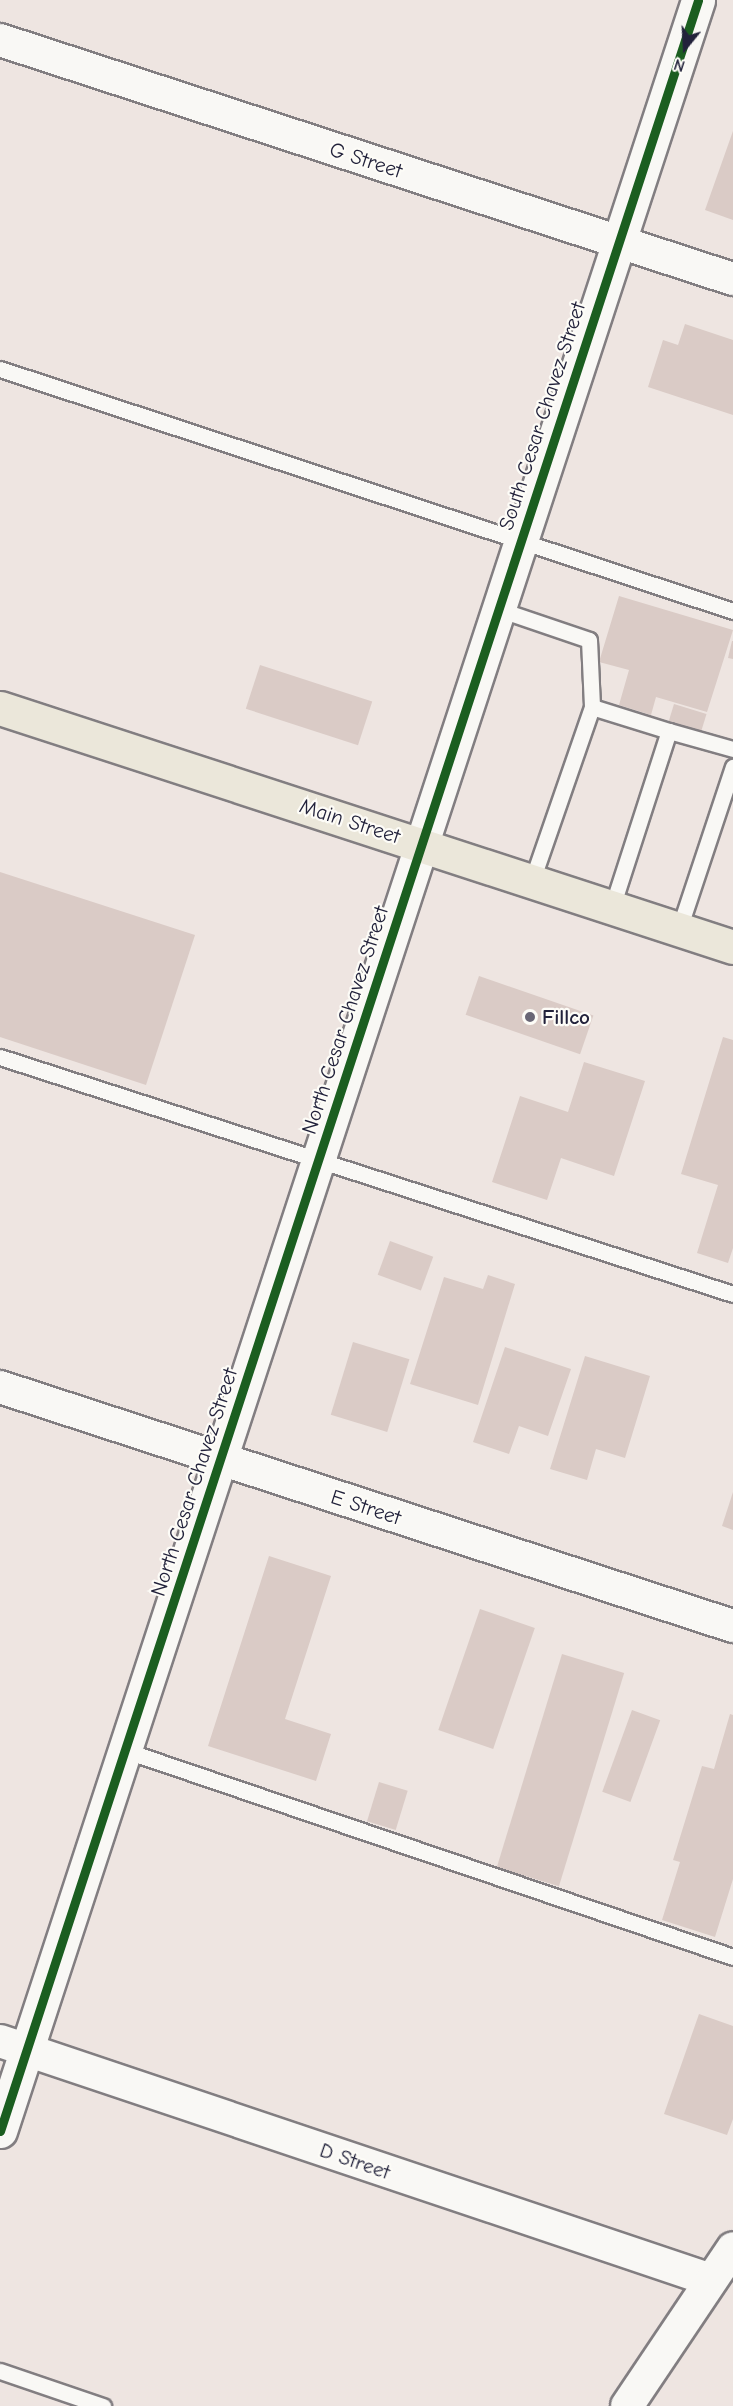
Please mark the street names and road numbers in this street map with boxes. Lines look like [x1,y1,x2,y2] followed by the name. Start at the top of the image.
[327,136,405,184] street label: G Street
[493,299,591,533] street label: South Cesar Chavez Street
[296,793,404,849] street label: Main Street
[296,903,394,1137] street label: North Cesar Chavez Street
[145,1365,243,1599] street label: North Cesar Chavez Street
[328,1484,404,1530] street label: E Street
[316,2137,394,2185] street label: D Street

